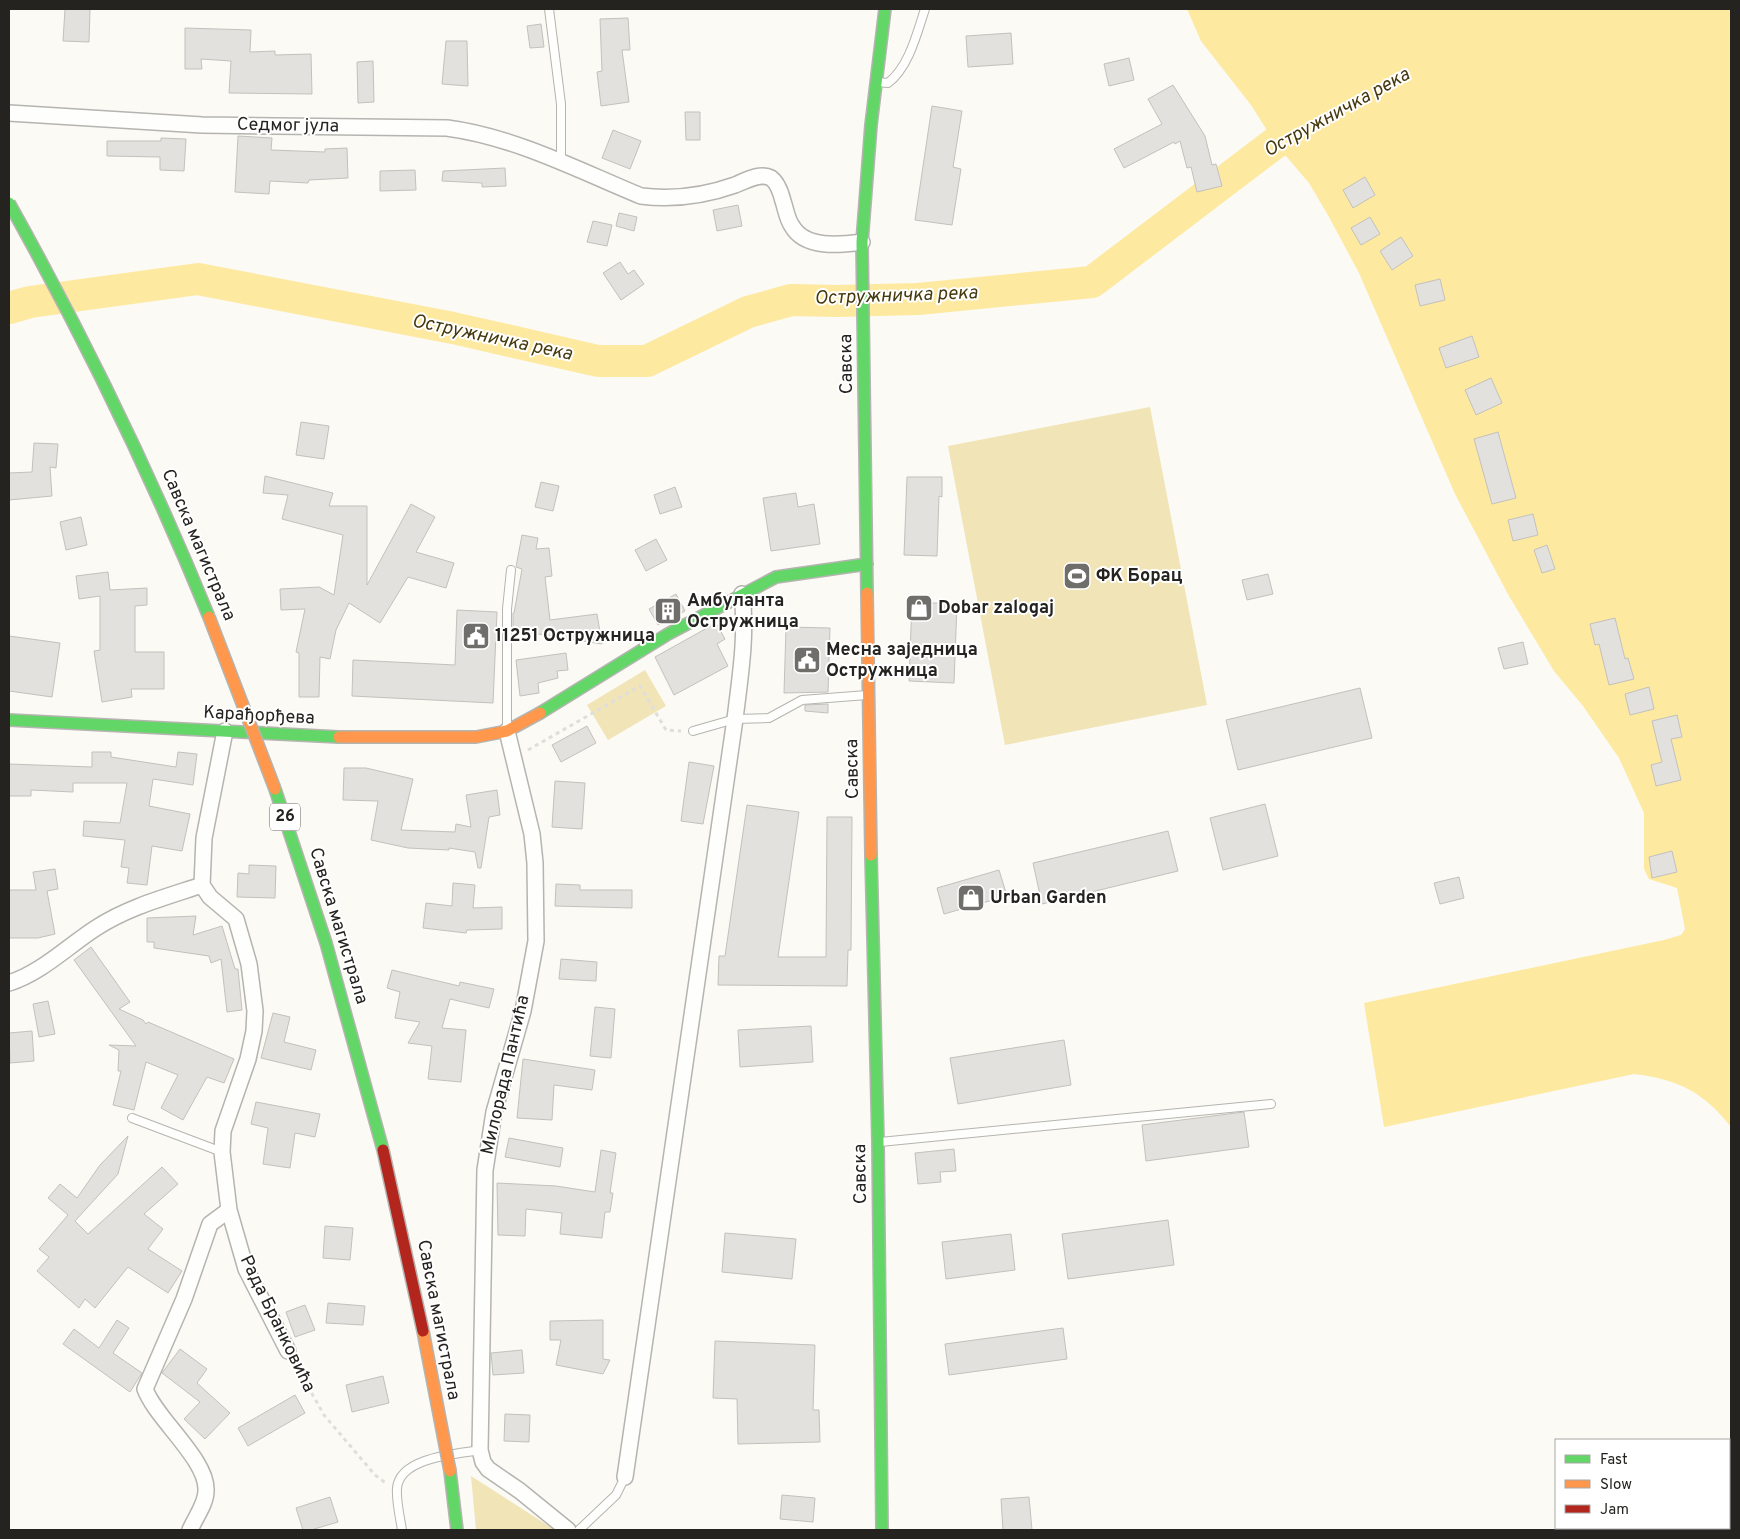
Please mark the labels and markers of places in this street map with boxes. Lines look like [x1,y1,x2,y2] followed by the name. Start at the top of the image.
[1062,561,1092,591] sports icon: ФК Борац
[1096,565,1183,588] place label: ФК Борац
[687,590,799,634] place label: Амбуланта Остружница
[904,593,934,623] shop icon: Dobar zalogaj
[653,596,683,626] building icon: Амбуланта Остружница
[938,597,1054,620] place label: Dobar zalogaj
[461,621,491,651] public building icon: 11251 Остружница
[495,625,655,648] place label: 11251 Остружница
[826,639,978,683] place label: Месна заједница Остружница
[792,645,822,675] public building icon: Месна заједница Остружница
[956,883,986,913] shop icon: Urban Garden
[990,887,1107,910] place label: Urban Garden

